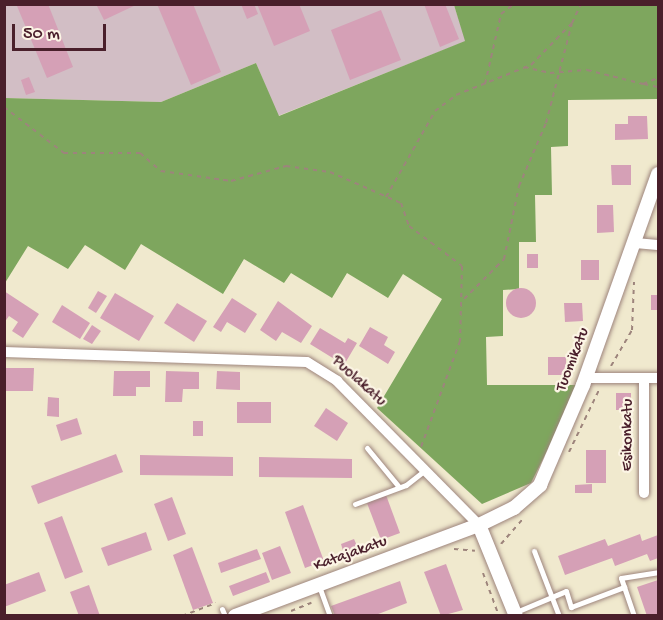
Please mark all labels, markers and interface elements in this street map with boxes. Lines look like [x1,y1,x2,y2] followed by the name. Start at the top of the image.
[15,12,110,50] scale bar
[23,24,60,45] text: 50 m
[553,325,595,395] street label: Tuomikatu
[327,352,389,412] street label: Puolakatu
[619,399,639,471] street label: Esikonkatu
[312,533,390,577] street label: Katajakatu

